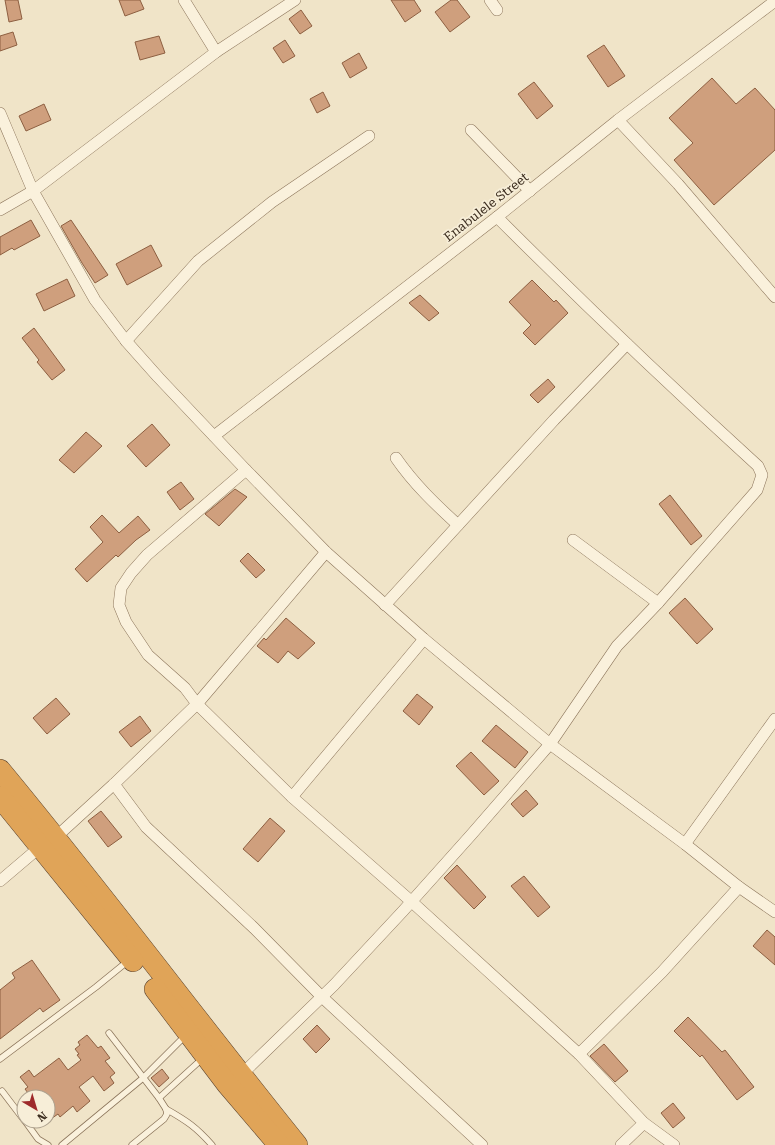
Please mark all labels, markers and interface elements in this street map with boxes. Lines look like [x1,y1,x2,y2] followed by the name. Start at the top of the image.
[441,169,531,245] street label: Enabulele Street
[16,1089,56,1129] north arrow
[34,1109,49,1125] text: N

